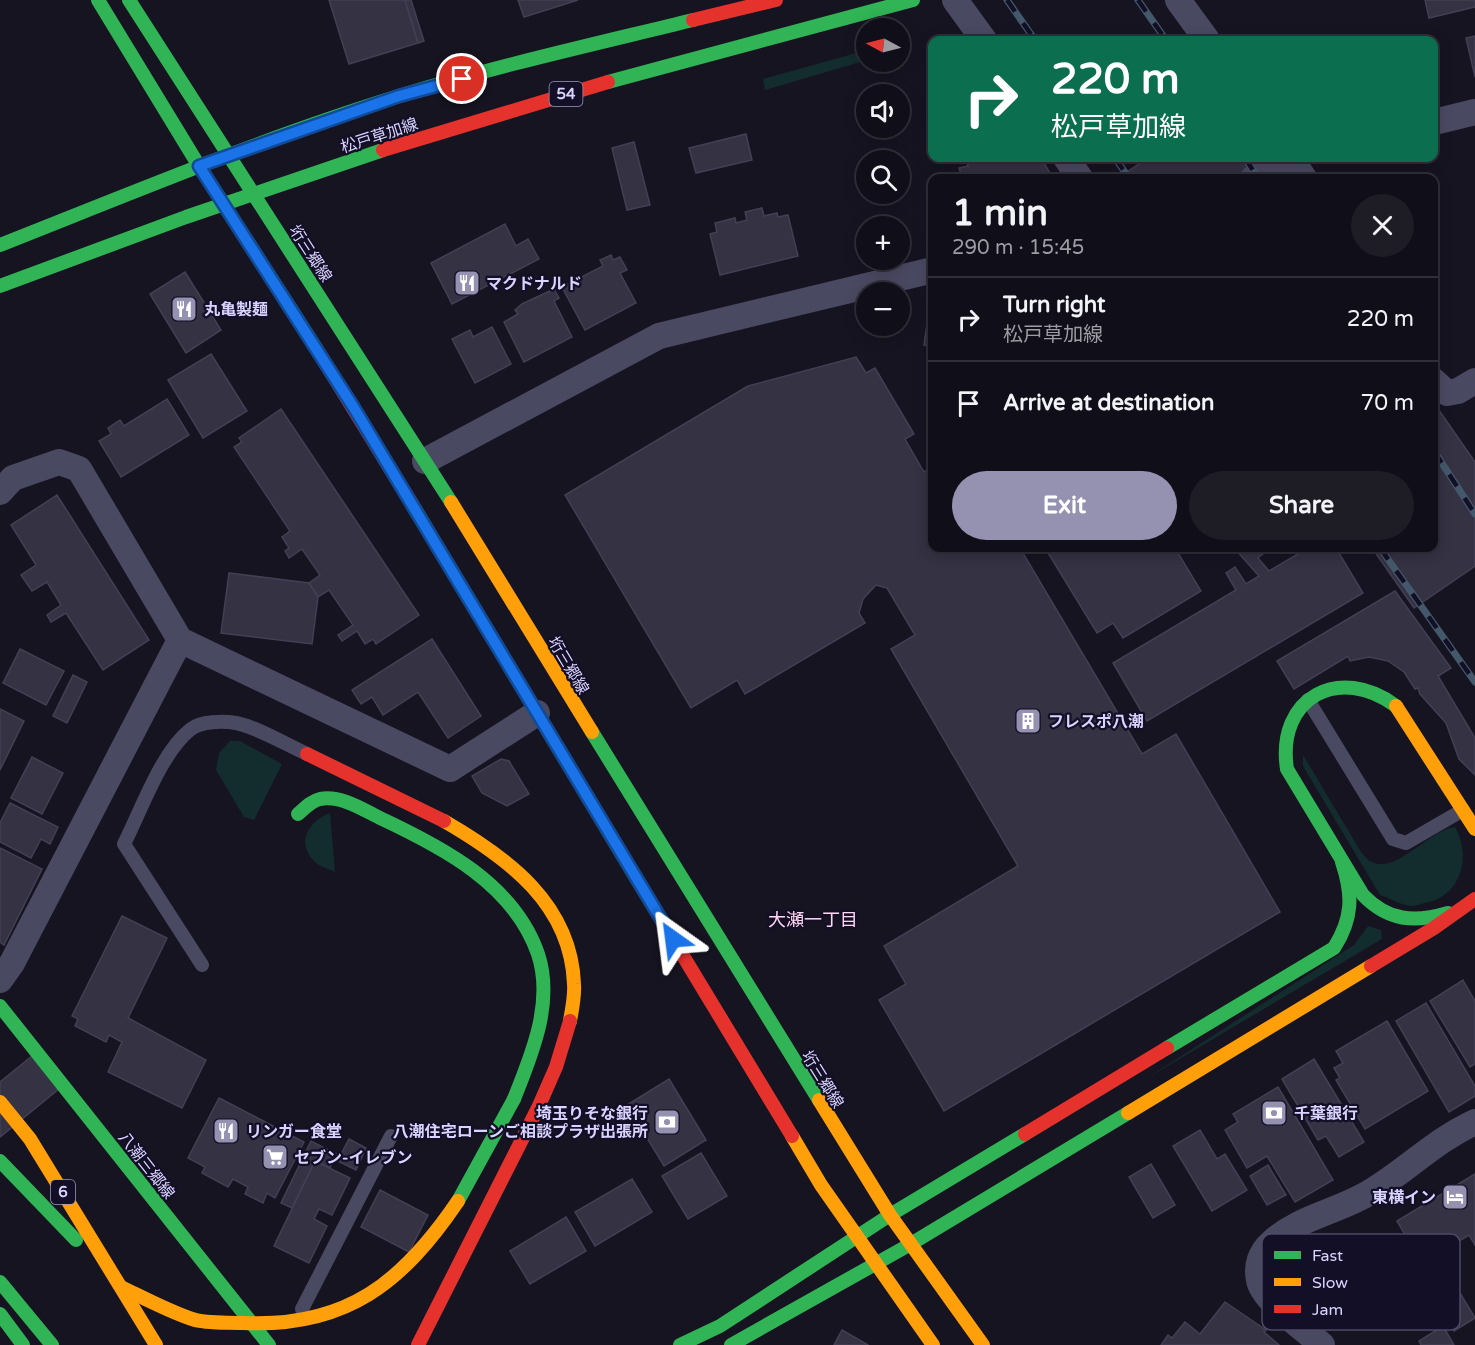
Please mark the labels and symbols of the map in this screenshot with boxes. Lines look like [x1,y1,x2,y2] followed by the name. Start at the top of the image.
[856,18,910,72] north arrow
[436,53,487,104] pin
[550,82,582,106] road number: 54
[338,114,420,158] street label: 松戸草加線
[284,221,336,286] street label: 垳三郷線
[452,268,482,298] restaurant icon: マクドナルド
[486,274,582,294] place label: マクドナルド
[169,294,199,324] restaurant icon: 丸亀製麺
[204,300,268,320] place label: 丸亀製麺
[543,633,593,698] street label: 垳三郷線
[1013,706,1043,736] building icon: フレスポ八潮
[1048,712,1144,732] place label: フレスポ八潮
[641,907,705,971] position arrow
[768,909,858,931] district label: 大瀬一丁目
[797,1047,848,1112] street label: 垳三郷線
[1259,1098,1289,1128] bank icon: 千葉銀行
[393,1104,648,1142] place label: 埼玉りそな銀行 八潮住宅ローンご相談プラザ出張所
[1294,1104,1358,1124] place label: 千葉銀行
[652,1107,682,1137] bank icon: 埼玉りそな銀行 八潮住宅ローンご相談プラザ出張所
[211,1116,241,1146] restaurant icon: リンガー食堂
[246,1122,342,1142] place label: リンガー食堂
[114,1128,179,1203] street label: 八潮三郷線
[260,1142,290,1172] supermarket icon: セブン-イレブン
[294,1148,413,1168] place label: セブン-イレブン
[51,1180,75,1204] road number: 6
[1440,1182,1470,1212] hotel icon: 東横イン
[1372,1188,1436,1208] place label: 東横イン
[1262,1234,1460,1330] legend
[1312,1246,1343,1266] text: Fast
[1312,1273,1348,1293] text: Slow
[1312,1300,1343,1320] text: Jam

